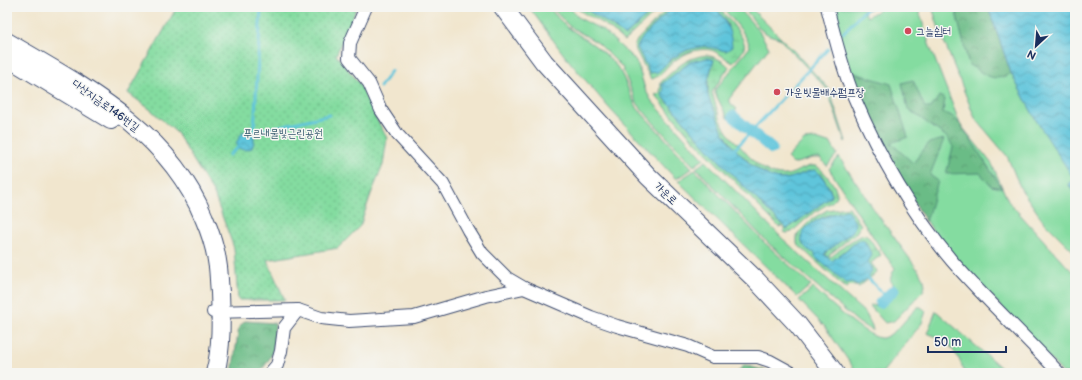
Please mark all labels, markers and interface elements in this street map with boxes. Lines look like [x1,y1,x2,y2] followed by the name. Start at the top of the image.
[916,25,951,38] place label: 그늘쉼터
[903,26,913,36] marker: 그늘쉼터
[1016,26,1056,66] north arrow
[1025,47,1038,62] text: N
[70,77,142,134] street label: 다산지금로146번길
[785,86,865,99] place label: 가운빗물배수펌프장
[772,87,782,97] marker: 가운빗물배수펌프장
[243,127,323,140] park label: 푸르내물빛근린공원
[652,179,680,207] street label: 가운로
[928,328,1006,354] scale bar
[934,335,961,350] text: 50 m

